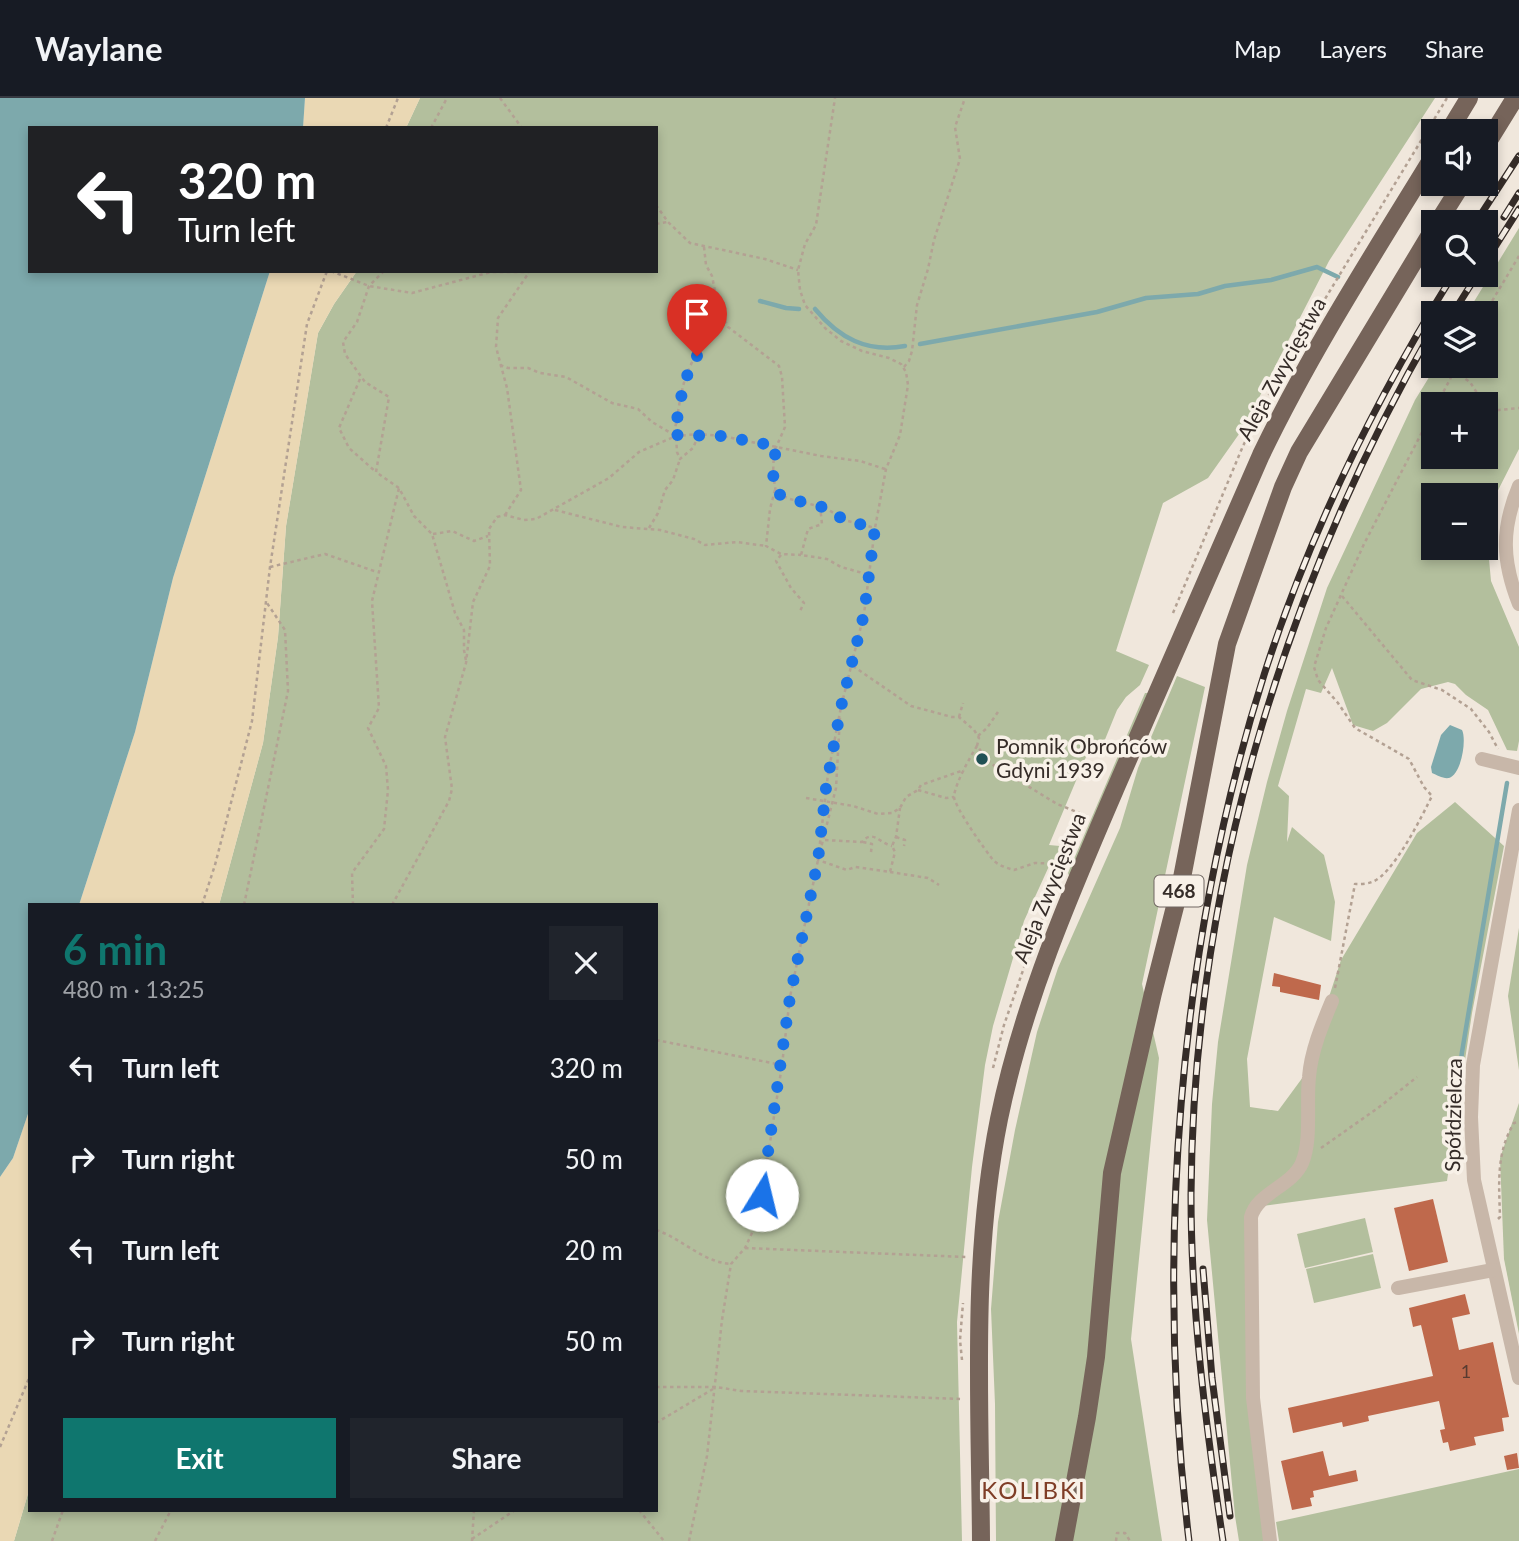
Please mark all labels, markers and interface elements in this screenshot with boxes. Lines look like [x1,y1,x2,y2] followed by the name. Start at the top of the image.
[35,28,163,68] text: Waylane
[1234,34,1281,63] text: Map
[1319,34,1387,63] text: Layers
[1425,34,1484,63] text: Share
[1421,119,1498,560] map controls
[1421,119,1498,196] button: sound
[178,151,316,209] text: 320 m
[63,154,154,245] icon: left
[178,210,295,249] text: Turn left
[1421,210,1498,287] button: search
[667,284,727,356] pin
[1231,292,1330,444] street label: Aleja Zwycięstwa
[678,295,716,333] icon: arrive
[1421,301,1498,378] button: layers
[1421,392,1498,469] button: +
[1421,483,1498,560] button: −
[996,733,1168,782] place label: Pomnik Obrońców Gdyni 1939
[974,751,990,767] marker: Pomnik Obrońców Gdyni 1939
[1007,809,1090,966] street label: Aleja Zwycięstwa
[1154,876,1204,906] road number: 468
[63,924,167,974] text: 6 min
[549,926,623,1000] button: close
[63,975,205,1003] text: 480 m · 13:25
[63,1049,101,1087] icon: left
[122,1052,219,1084] text: Turn left
[550,1052,623,1084] text: 320 m
[1439,1058,1466,1172] street label: Spółdzielcza
[63,1140,101,1178] icon: right
[122,1143,235,1175] text: Turn right
[565,1143,623,1175] text: 50 m
[725,1158,799,1232] position arrow
[63,1231,101,1269] icon: left
[122,1234,219,1266] text: Turn left
[565,1234,623,1266] text: 20 m
[63,1322,101,1360] icon: right
[122,1325,235,1357] text: Turn right
[565,1325,623,1357] text: 50 m
[1461,1360,1471,1382] house number: 1
[63,1418,336,1498] button: Exit
[350,1418,623,1498] button: Share
[981,1475,1087,1504] district label: KOLIBKI

